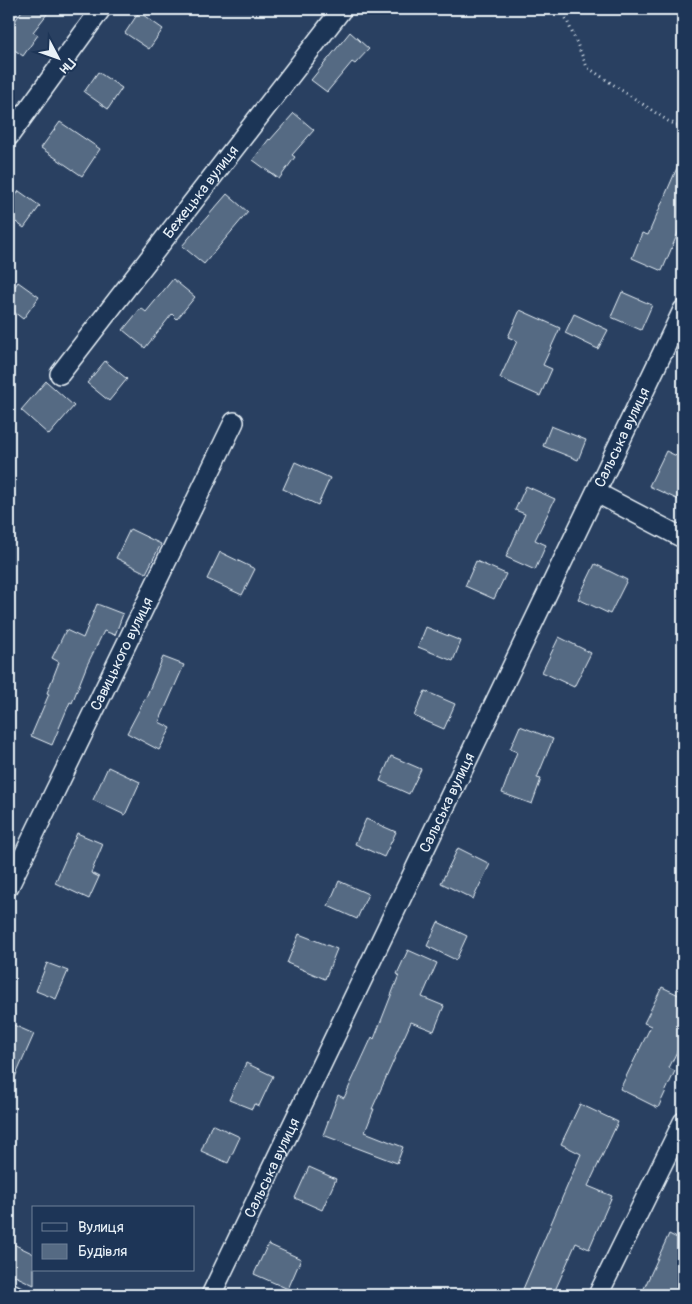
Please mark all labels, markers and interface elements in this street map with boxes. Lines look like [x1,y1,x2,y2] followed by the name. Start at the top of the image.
[32,32,82,82] north arrow
[56,55,79,78] text: Пн
[159,142,243,243] street label: Бежецька вулиця
[590,385,654,491] street label: Сальська вулиця
[86,594,158,714] street label: Савицького вулиця
[415,750,479,856] street label: Сальська вулиця
[240,1115,304,1221] street label: Сальська вулиця
[32,1206,195,1272] legend
[78,1218,124,1237] text: Вулиця
[78,1242,127,1261] text: Будівля

